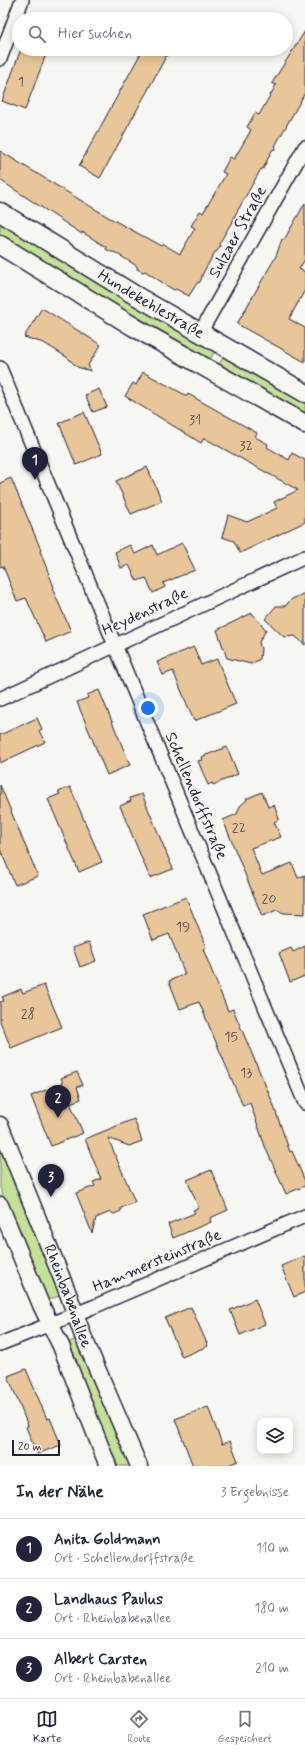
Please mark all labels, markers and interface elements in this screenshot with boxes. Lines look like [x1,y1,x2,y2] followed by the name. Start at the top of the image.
[12,12,293,56] search box
[26,23,48,45] icon: search
[58,24,132,44] text: Hier suchen
[18,73,24,91] house number: 1
[204,182,272,282] street label: Sulzaer Straße
[94,264,208,344] street label: Hundekehlestraße
[189,411,201,429] house number: 31
[239,437,253,455] house number: 32
[22,447,48,480] pin: 1
[99,583,191,641] street label: Heydenstraße
[138,698,158,718] your location
[160,729,232,863] street label: Schellendorffstraße
[232,819,246,837] house number: 22
[262,890,276,908] house number: 20
[176,918,190,936] house number: 19
[21,1005,35,1023] house number: 28
[224,1028,238,1046] house number: 15
[240,1064,252,1082] house number: 13
[45,1085,71,1118] pin: 2
[38,1164,64,1197] pin: 3
[89,1224,225,1298] street label: Hammersteinstraße
[39,1241,97,1351] street label: Rheinbabenallee
[257,1418,293,1454] map controls
[257,1418,293,1454] button: layers
[12,1438,60,1457] scale bar
[18,1440,41,1454] text: 20 m
[16,1481,104,1503] text: In der Nähe
[221,1484,289,1501] text: 3 Ergebnisse
[54,1530,161,1550] text: Anita Goldmann
[26,1540,32,1557] text: 1
[256,1540,289,1557] text: 110 m
[54,1550,194,1567] text: Ort · Schellendorffstraße
[54,1590,163,1610] text: Landhaus Paulus
[26,1600,32,1617] text: 2
[254,1600,289,1617] text: 180 m
[54,1610,171,1627] text: Ort · Rheinbabenallee
[54,1650,147,1670] text: Albert Carsten
[26,1660,32,1677] text: 3
[255,1660,289,1677] text: 210 m
[54,1670,171,1687] text: Ort · Rheinbabenallee
[33,1708,61,1746] tab: Karte
[127,1708,151,1746] tab: Route
[217,1708,272,1746] tab: Gespeichert

